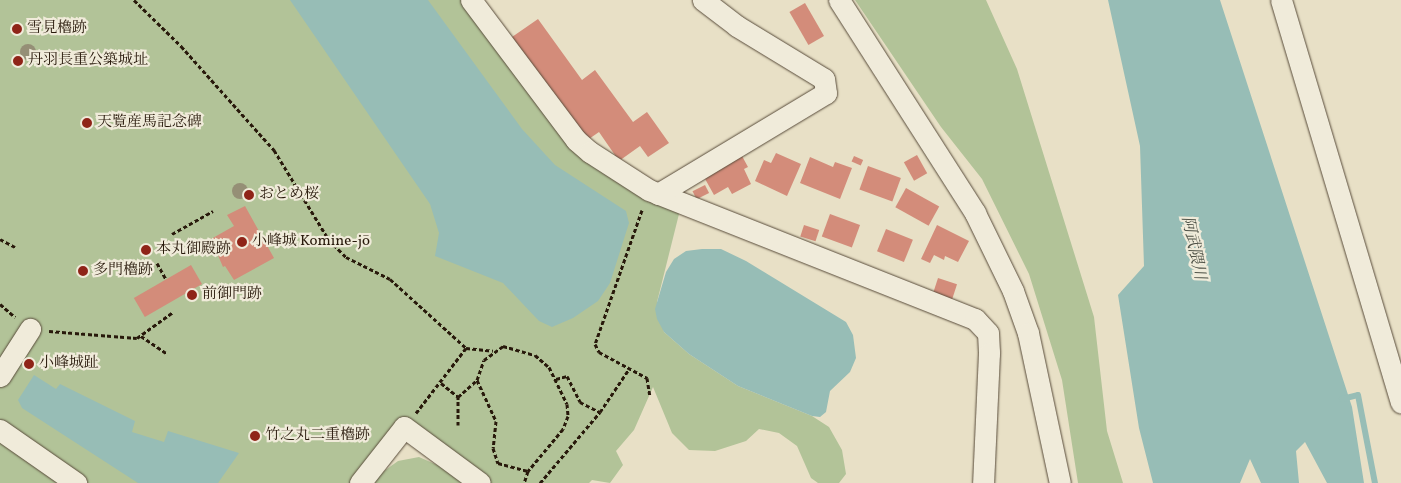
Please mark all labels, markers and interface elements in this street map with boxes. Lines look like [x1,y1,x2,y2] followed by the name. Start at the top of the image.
[27,20,87,38] place label: 雪見櫓跡
[11,23,23,35] marker: 雪見櫓跡
[28,52,148,70] place label: 丹羽長重公築城址
[12,55,24,67] marker: 丹羽長重公築城址
[97,114,202,132] place label: 天覧産馬記念碑
[81,117,93,129] marker: 天覧産馬記念碑
[259,186,319,204] place label: おとめ桜
[243,189,255,201] marker: おとめ桜
[1177,215,1209,281] water label: 阿武隈川
[252,233,370,251] place label: 小峰城 Komine-jō
[236,236,248,248] marker: 小峰城 Komine-jō
[156,241,231,259] place label: 本丸御殿跡
[140,244,152,256] marker: 本丸御殿跡
[93,262,153,280] place label: 多門櫓跡
[77,265,89,277] marker: 多門櫓跡
[202,286,262,304] place label: 前御門跡
[186,289,198,301] marker: 前御門跡
[39,355,99,373] place label: 小峰城趾
[23,358,35,370] marker: 小峰城趾
[265,427,370,445] place label: 竹之丸二重櫓跡
[249,430,261,442] marker: 竹之丸二重櫓跡

